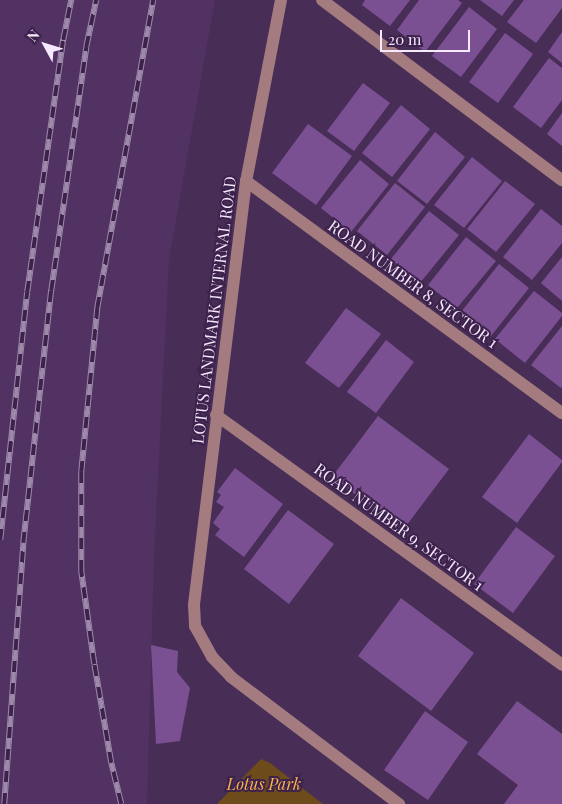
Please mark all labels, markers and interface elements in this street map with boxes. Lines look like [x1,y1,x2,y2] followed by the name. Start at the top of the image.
[20,20,70,70] north arrow
[382,20,472,52] scale bar
[22,25,44,45] text: N
[388,29,421,49] text: 20 m
[188,175,240,445] street label: LOTUS LANDMARK INTERNAL ROAD
[324,216,502,352] street label: ROAD NUMBER 8, SECTOR 1
[310,459,488,595] street label: ROAD NUMBER 9, SECTOR 1
[227,774,301,794] park label: Lotus Park

